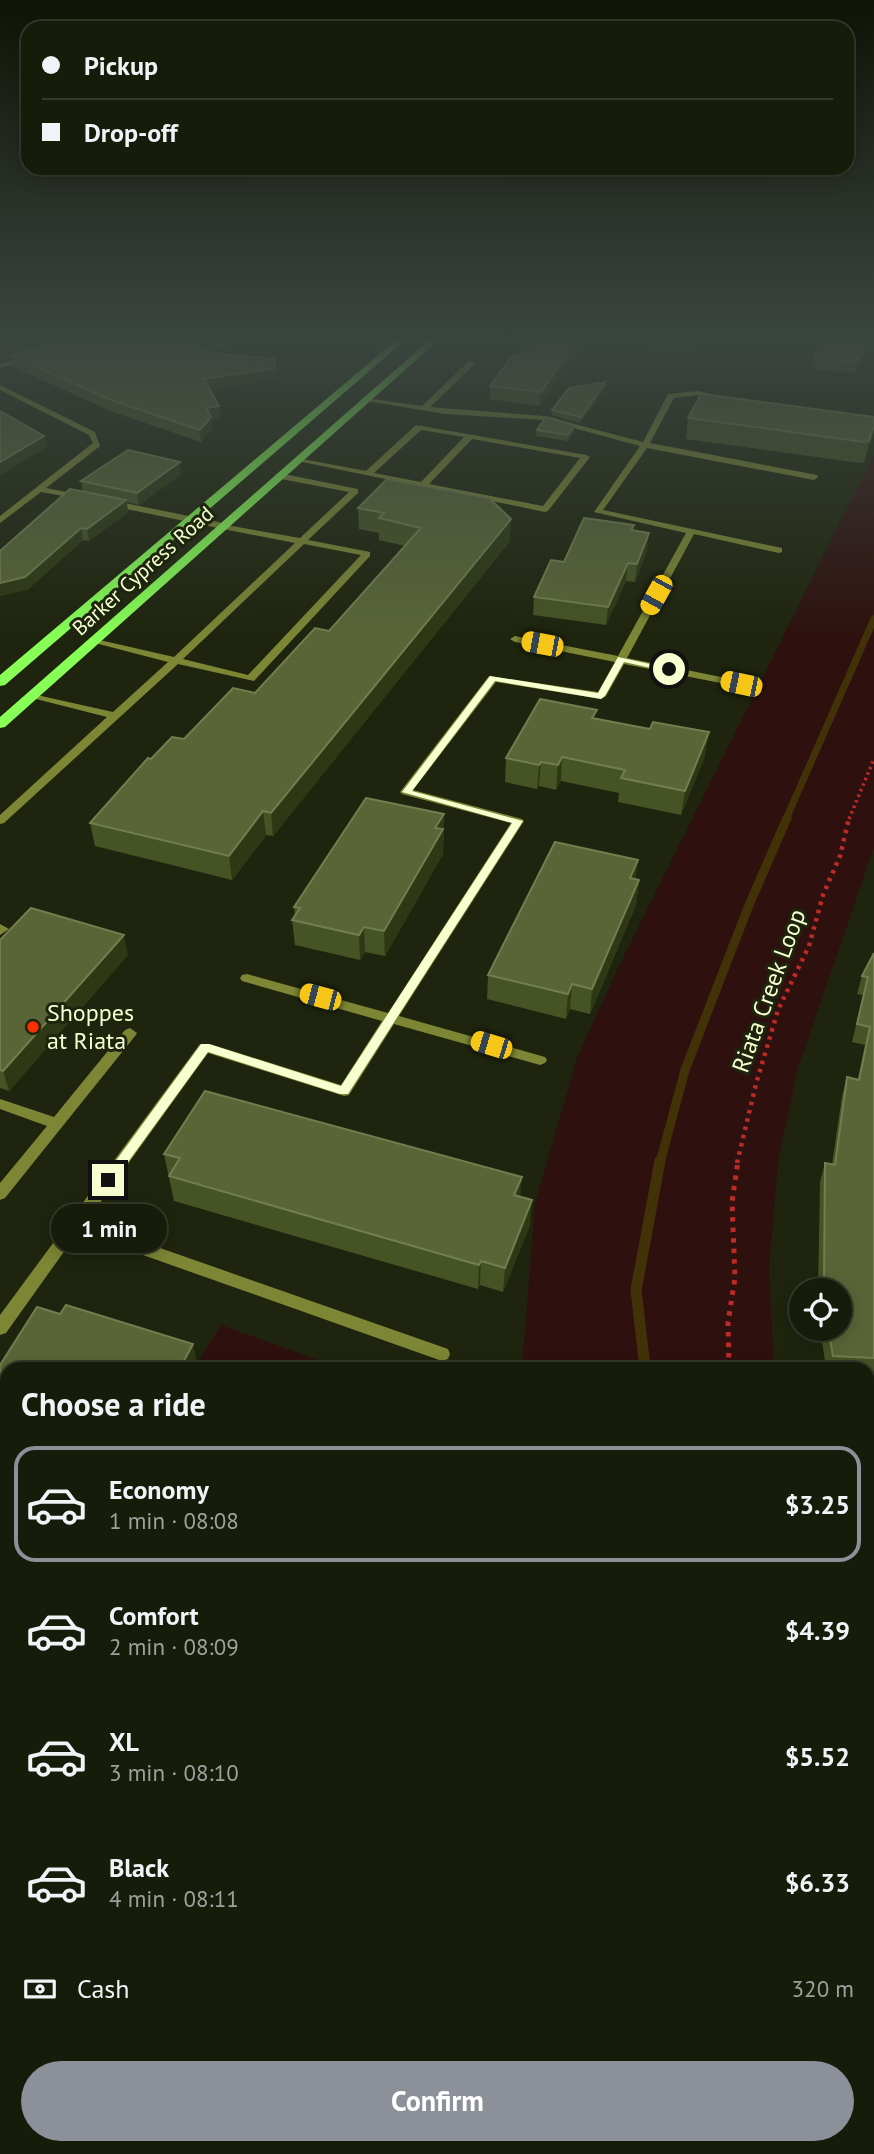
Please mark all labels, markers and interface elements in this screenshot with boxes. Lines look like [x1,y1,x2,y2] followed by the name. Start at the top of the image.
[84,49,158,82] text: Pickup
[84,116,178,149] text: Drop-off
[66,500,219,641] street label: Barker Cypress Road
[637,572,676,618] car
[520,630,565,658] car
[653,653,685,685] route start
[719,669,764,699] car
[725,905,812,1077] street label: Riata Creek Loop
[297,981,344,1013] car
[47,997,134,1056] place label: Shoppes at Riata
[25,1019,41,1035] marker: Shoppes at Riata
[468,1029,515,1061] car
[92,1164,124,1196] route end
[50,1204,166,1254] callout: 1 min
[81,1214,137,1243] text: 1 min
[789,1278,852,1341] map controls
[789,1278,852,1341] button: locate
[21,1383,206,1425] text: Choose a ride
[25,1473,88,1536] icon: car
[109,1473,209,1506] text: Economy
[785,1488,850,1521] text: $3.25
[109,1506,239,1535] text: 1 min · 08:08
[25,1599,88,1662] icon: car
[109,1599,199,1632] text: Comfort
[785,1614,850,1647] text: $4.39
[109,1632,239,1661] text: 2 min · 08:09
[25,1725,88,1788] icon: car
[109,1725,139,1758] text: XL
[785,1740,850,1773] text: $5.52
[109,1758,239,1787] text: 3 min · 08:10
[25,1851,88,1914] icon: car
[109,1851,169,1884] text: Black
[785,1866,850,1899] text: $6.33
[109,1884,239,1913] text: 4 min · 08:11
[21,1970,59,2008] icon: cash
[77,1972,129,2005] text: Cash
[792,1974,854,2003] text: 320 m
[21,2061,854,2141] button: Confirm

